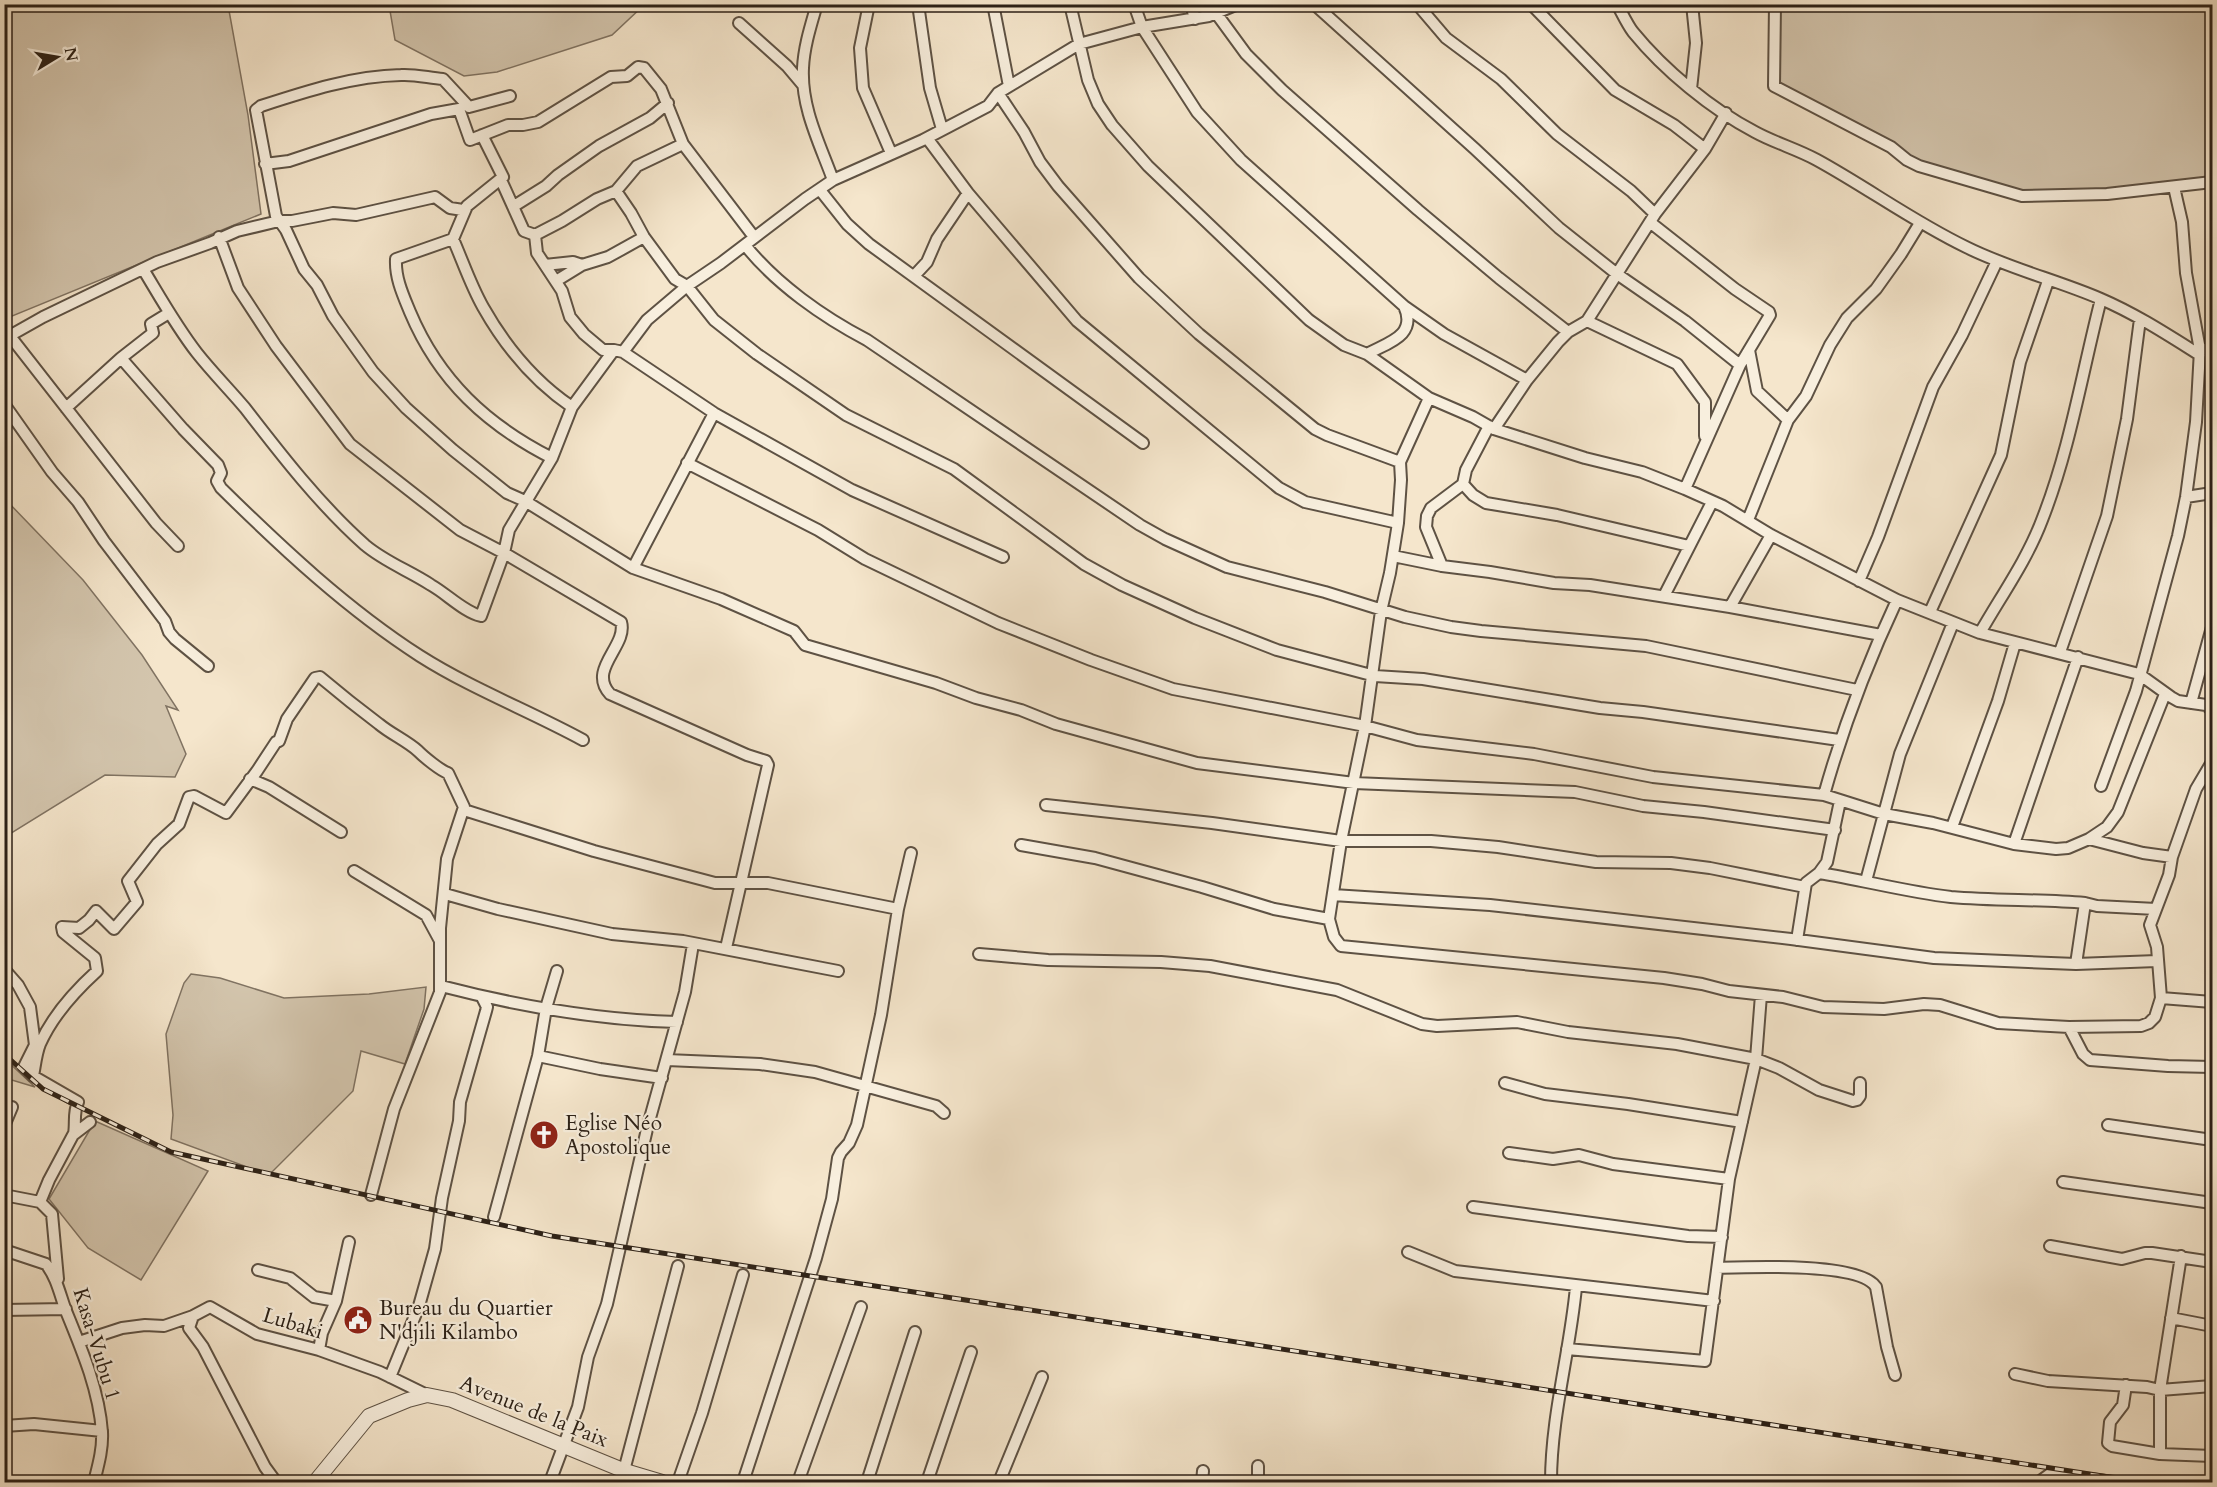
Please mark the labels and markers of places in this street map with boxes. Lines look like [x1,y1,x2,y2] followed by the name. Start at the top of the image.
[565,1109,671,1162] place label: Eglise Néo Apostolique
[528,1119,560,1151] church icon: Eglise Néo Apostolique
[379,1294,553,1347] place label: Bureau du Quartier N'djili Kilambo
[342,1304,374,1336] public building icon: Bureau du Quartier N'djili Kilambo

